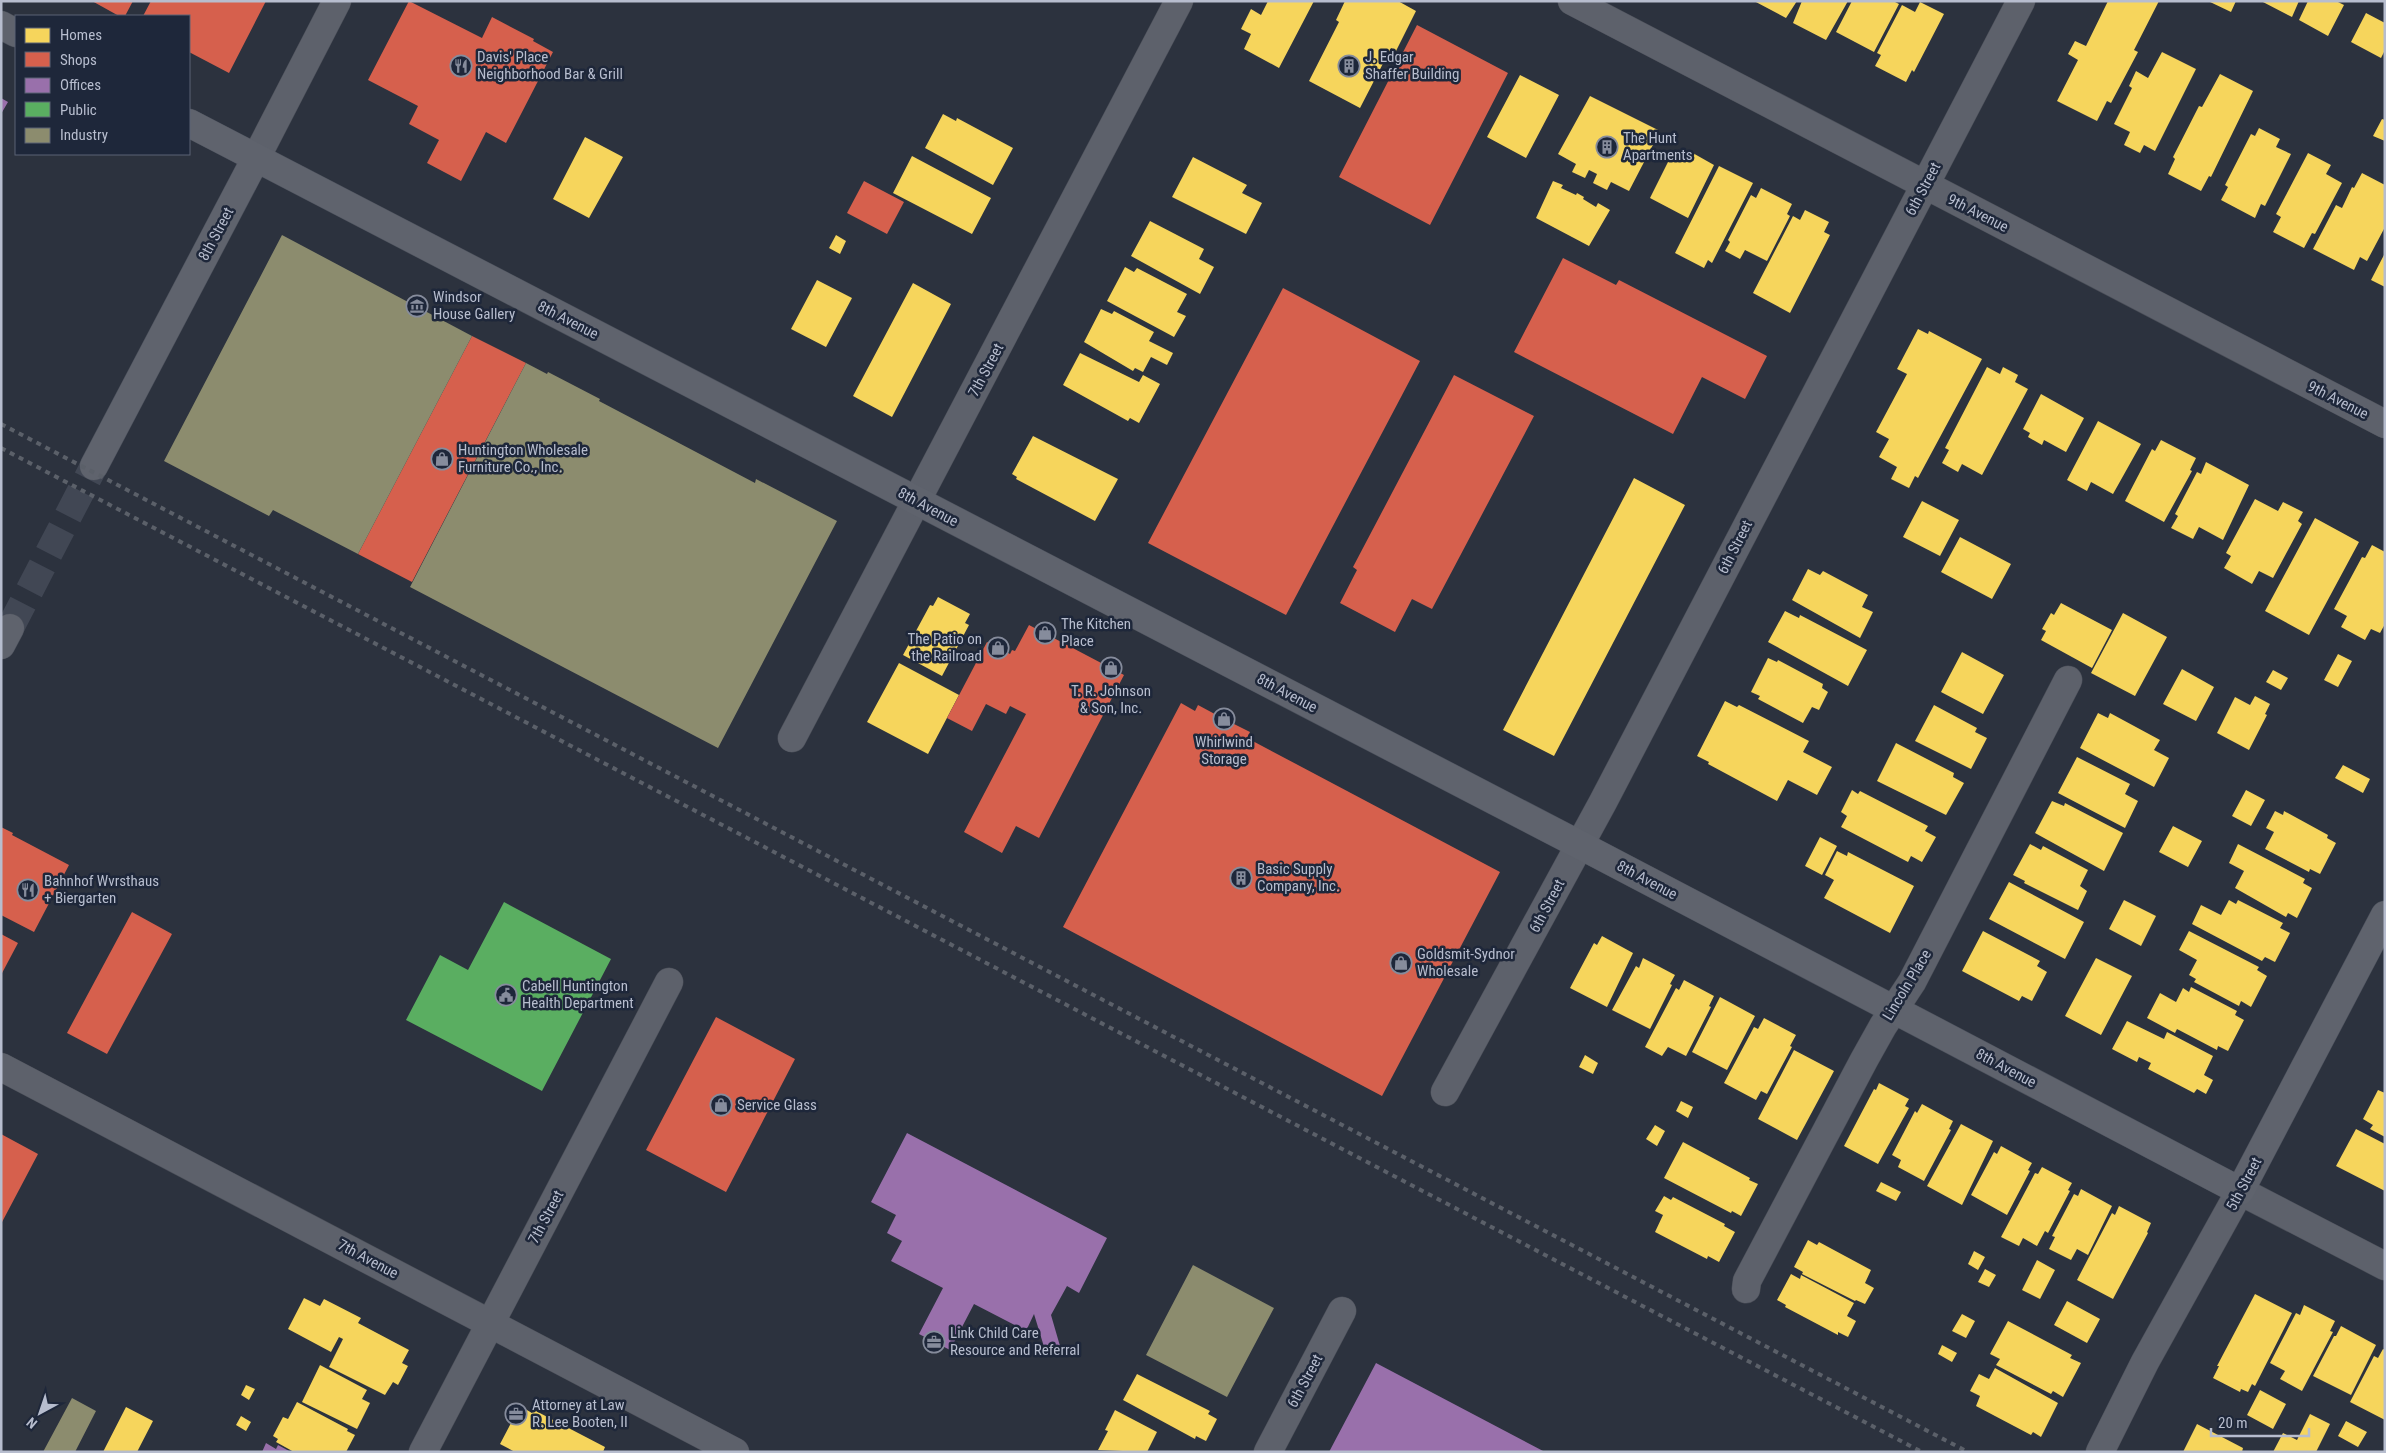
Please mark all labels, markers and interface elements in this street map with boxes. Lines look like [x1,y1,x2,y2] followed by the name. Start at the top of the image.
[15,15,190,155] legend
[60,26,102,44] text: Homes
[477,48,623,83] place label: Davis' Place Neighborhood Bar & Grill
[1365,48,1459,83] place label: J. Edgar Shaffer Building
[60,51,97,69] text: Shops
[449,54,473,78] restaurant icon: Davis' Place Neighborhood Bar & Grill
[1337,54,1361,78] building icon: J. Edgar Shaffer Building
[60,76,101,94] text: Offices
[60,101,97,119] text: Public
[60,126,108,144] text: Industry
[1623,129,1693,164] place label: The Hunt Apartments
[1595,135,1619,159] building icon: The Hunt Apartments
[1902,159,1944,219] street label: 6th Street
[1945,190,2011,236] street label: 9th Avenue
[195,204,237,264] street label: 8th Street
[433,288,515,323] place label: Windsor House Gallery
[405,294,429,318] museum icon: Windsor House Gallery
[535,297,601,343] street label: 8th Avenue
[965,340,1007,400] street label: 7th Street
[2305,377,2371,423] street label: 9th Avenue
[458,441,588,476] place label: Huntington Wholesale Furniture Co., Inc.
[430,447,454,471] shop icon: Huntington Wholesale Furniture Co., Inc.
[895,484,961,530] street label: 8th Avenue
[1714,517,1756,577] street label: 6th Street
[1061,615,1131,650] place label: The Kitchen Place
[1033,621,1057,645] shop icon: The Kitchen Place
[907,630,982,665] place label: The Patio on the Railroad
[986,636,1010,660] shop icon: The Patio on the Railroad
[1099,656,1123,680] shop icon: T. R. Johnson & Son, Inc.
[1254,670,1320,716] street label: 8th Avenue
[1071,682,1151,717] place label: T. R. Johnson & Son, Inc.
[1212,707,1236,731] shop icon: Whirlwind Storage
[1195,733,1253,768] place label: Whirlwind Storage
[1614,857,1680,903] street label: 8th Avenue
[1257,860,1340,895] place label: Basic Supply Company, Inc.
[1229,866,1253,890] building icon: Basic Supply Company, Inc.
[44,872,159,907] place label: Bahnhof Wvrsthaus + Biergarten
[1526,876,1568,936] street label: 6th Street
[16,878,40,902] restaurant icon: Bahnhof Wvrsthaus + Biergarten
[1417,945,1515,980] place label: Goldsmit-Sydnor Wholesale
[1879,946,1935,1024] street label: Lincoln Place
[1389,951,1413,975] shop icon: Goldsmit-Sydnor Wholesale
[522,977,634,1012] place label: Cabell Huntington Health Department
[494,983,518,1007] public building icon: Cabell Huntington Health Department
[1973,1045,2039,1091] street label: 8th Avenue
[709,1093,733,1117] shop icon: Service Glass
[737,1096,817,1114] place label: Service Glass
[2223,1154,2265,1214] street label: 5th Street
[525,1187,567,1247] street label: 7th Street
[335,1236,401,1282] street label: 7th Avenue
[950,1324,1080,1359] place label: Link Child Care Resource and Referral
[922,1330,946,1354] office icon: Link Child Care Resource and Referral
[1284,1351,1326,1411] street label: 6th Street
[15,1388,65,1438] north arrow
[532,1396,628,1431] place label: Attorney at Law R. Lee Booten, II
[504,1402,528,1426] office icon: Attorney at Law R. Lee Booten, II
[2211,1406,2308,1438] scale bar
[23,1414,40,1432] text: N
[2218,1414,2248,1432] text: 20 m

